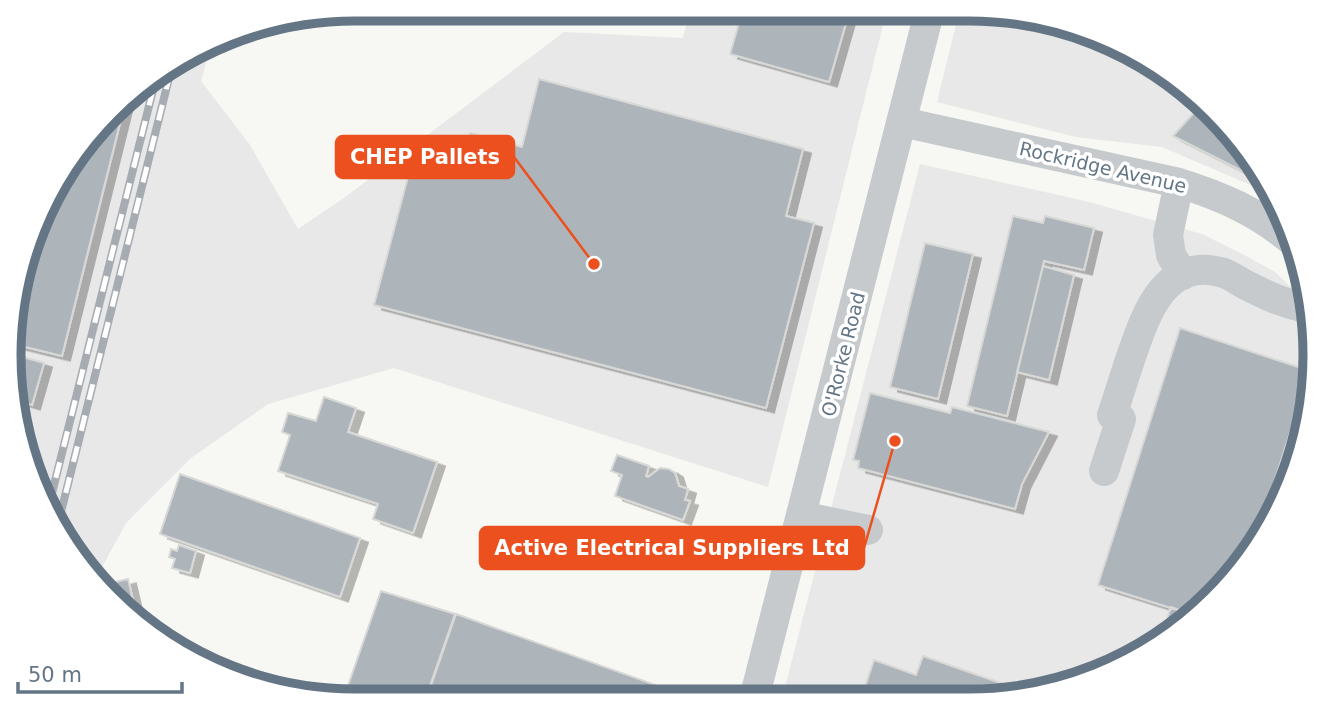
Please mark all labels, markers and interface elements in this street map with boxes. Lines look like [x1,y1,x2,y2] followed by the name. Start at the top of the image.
[336,136,514,178] callout: CHEP Pallets
[1017,137,1189,197] street label: Rockridge Avenue
[350,145,500,169] text: CHEP Pallets
[817,289,869,419] street label: O'Rorke Road
[480,527,864,569] callout: Active Electrical Suppliers Ltd
[494,536,850,560] text: Active Electrical Suppliers Ltd
[18,650,182,694] scale bar
[28,663,82,687] text: 50 m

